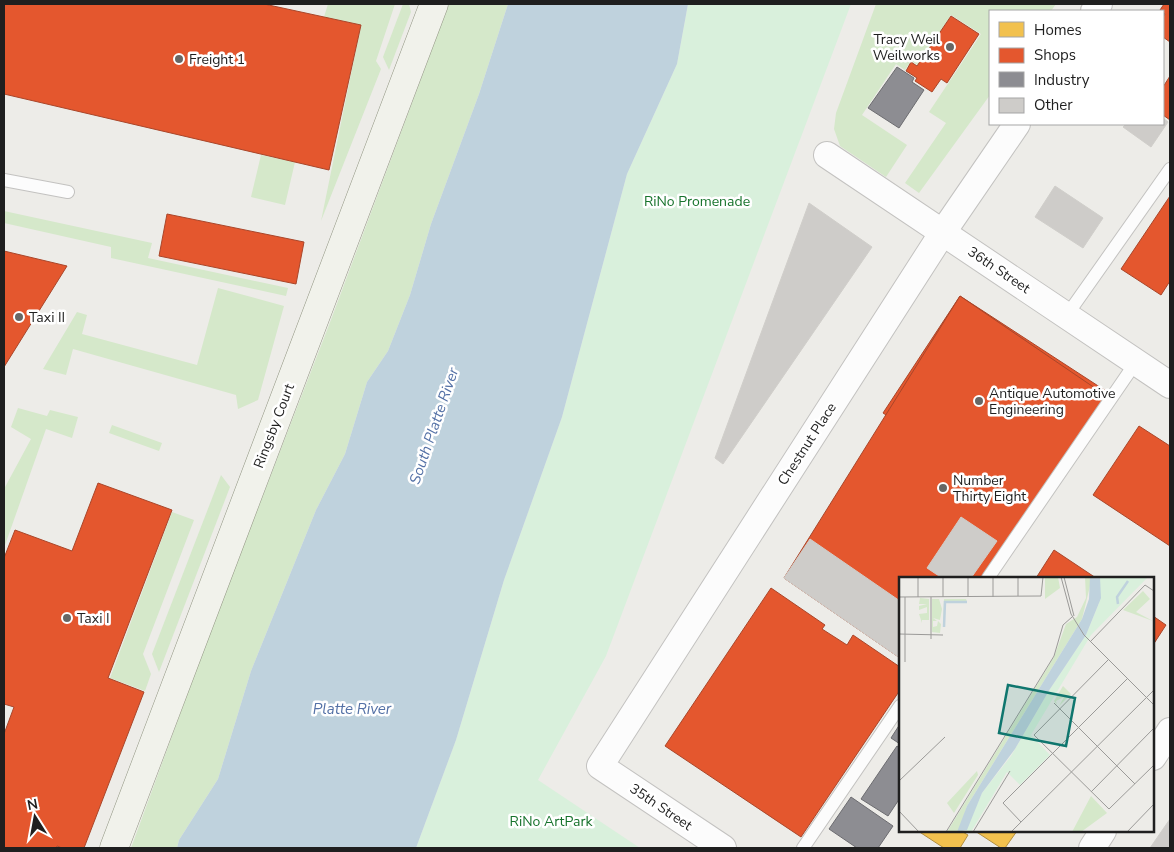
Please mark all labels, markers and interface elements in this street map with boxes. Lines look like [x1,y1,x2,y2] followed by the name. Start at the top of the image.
[989,10,1164,125] legend
[1034,20,1082,40] text: Homes
[873,30,941,65] place label: Tracy Weil Weilworks
[944,41,956,53] marker: Tracy Weil Weilworks
[1034,45,1076,65] text: Shops
[189,50,245,69] place label: Freight 1
[173,53,185,65] marker: Freight 1
[1034,70,1090,90] text: Industry
[1034,95,1073,115] text: Other
[644,192,750,211] park label: RiNo Promenade
[964,242,1034,298] street label: 36th Street
[29,308,65,327] place label: Taxi II
[13,311,25,323] marker: Taxi II
[405,364,464,487] water label: South Platte River
[249,381,299,471] street label: Ringsby Court
[989,384,1115,419] place label: Antique Automotive Engineering
[973,395,985,407] marker: Antique Automotive Engineering
[773,399,841,489] street label: Chestnut Place
[953,471,1026,506] place label: Number Thirty Eight
[937,482,949,494] marker: Number Thirty Eight
[899,577,1154,832] inset map
[77,609,110,628] place label: Taxi I
[61,612,73,624] marker: Taxi I
[313,699,392,719] water label: Platte River
[626,779,696,835] street label: 35th Street
[10,792,60,842] north arrow
[26,794,40,815] text: N
[510,812,593,831] park label: RiNo ArtPark

